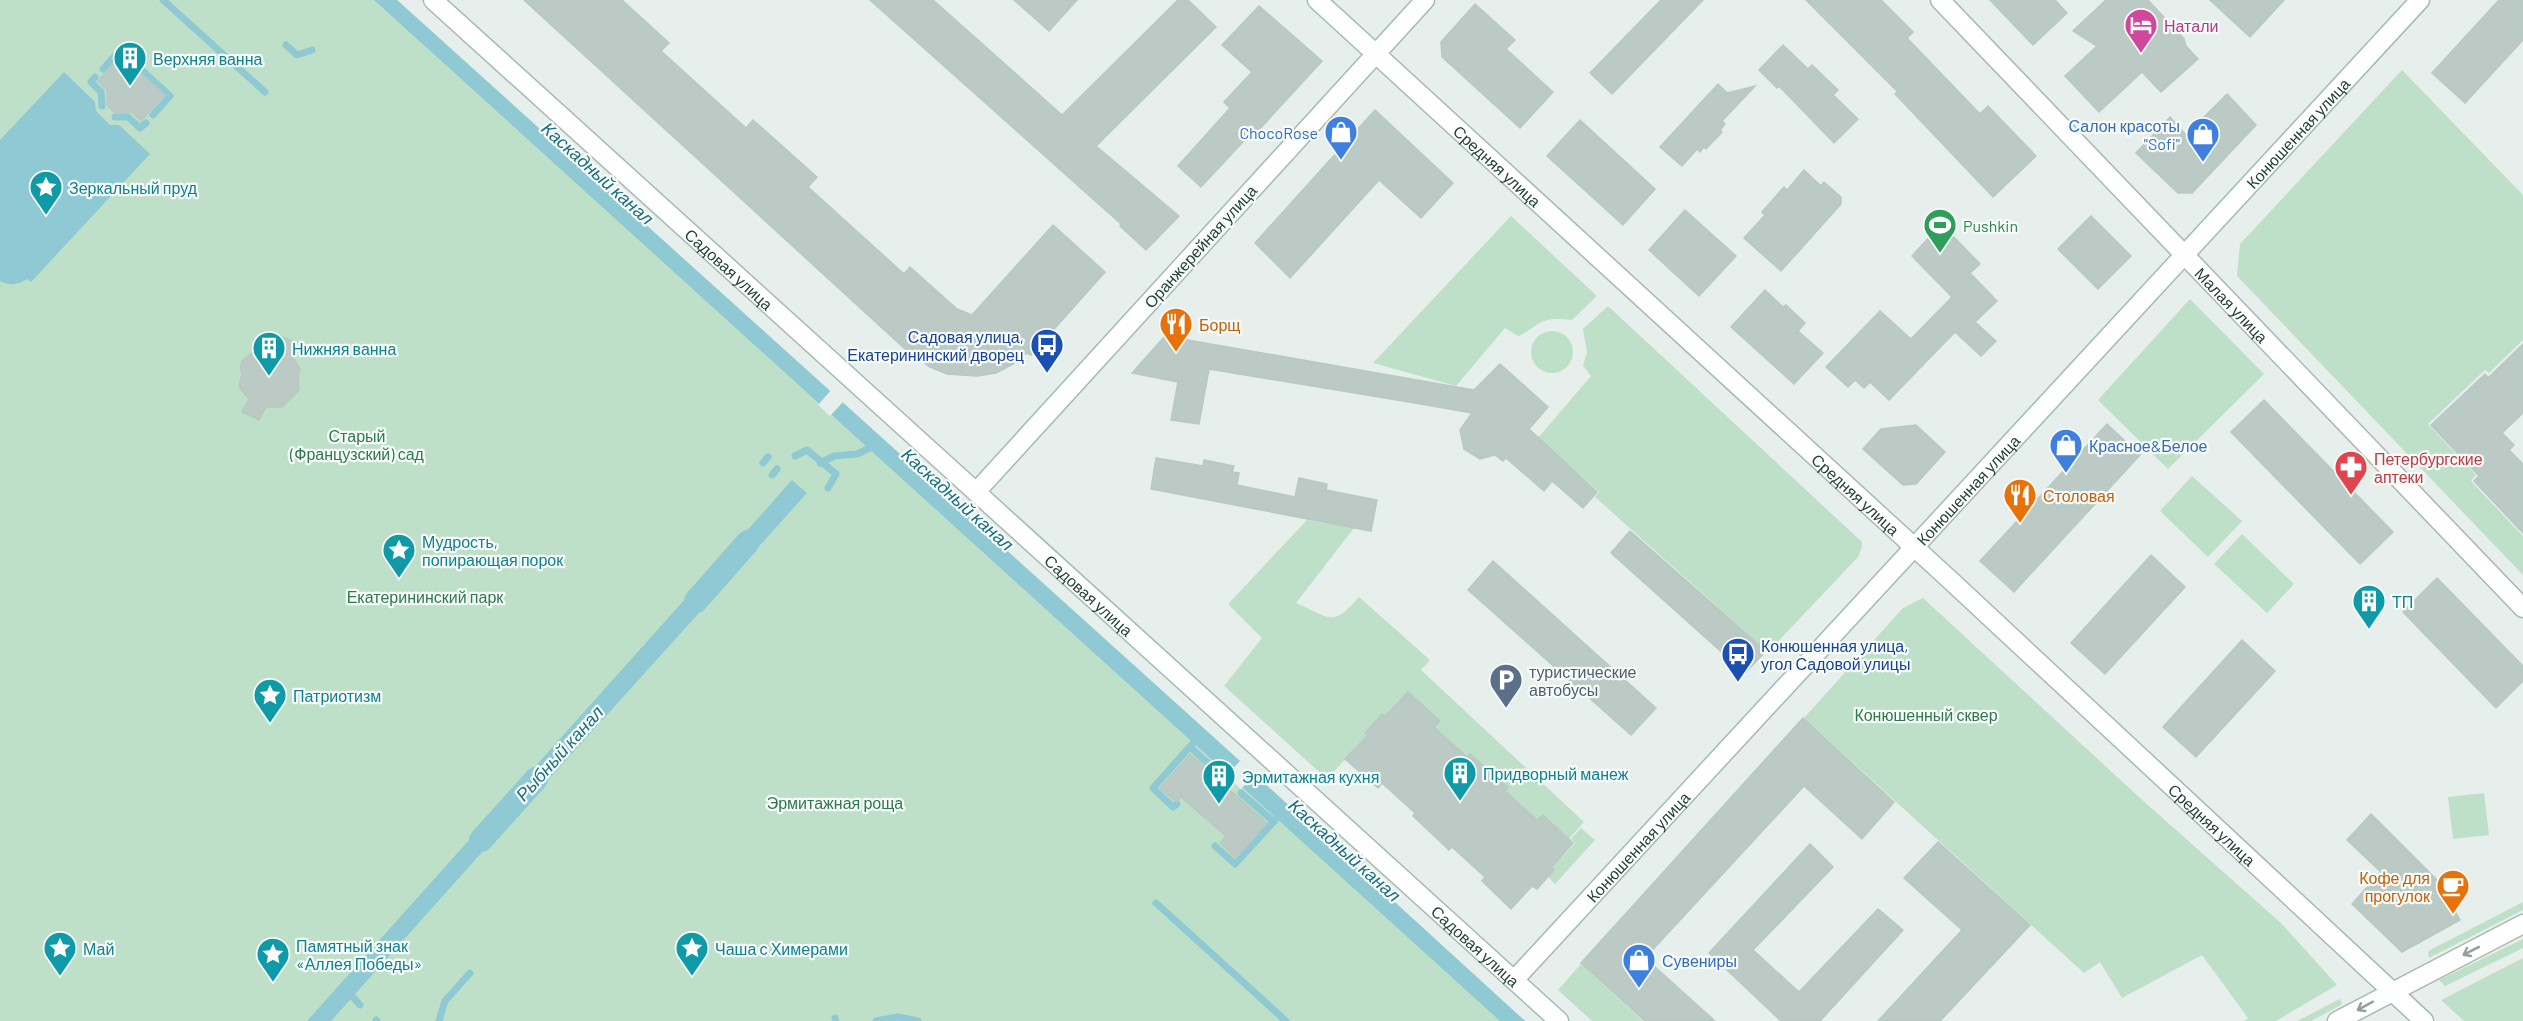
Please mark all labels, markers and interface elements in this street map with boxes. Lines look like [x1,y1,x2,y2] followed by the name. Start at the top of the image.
[2123,7,2159,54] hotel icon: Натали
[2164,16,2218,35] place label: Натали
[112,40,148,87] building icon: Верхняя ванна
[153,49,263,68] place label: Верхняя ванна
[2242,73,2353,192] street label: Конюшенная улица
[1323,114,1359,161] shop icon: ChocoRose
[2069,116,2180,153] place label: Салон красоты "Sofi"
[2185,116,2221,163] shop icon: Салон красоты "Sofi"
[537,117,659,229] water label: Каскадный канал
[1450,121,1545,210] street label: Средняя улица
[1239,123,1318,142] place label: ChocoRose
[28,169,64,216] place icon: Зеркальный пруд
[69,178,198,197] place label: Зеркальный пруд
[1140,180,1260,311] street label: Оранжерейная улица
[1922,207,1958,254] sports icon: Pushkin
[1963,216,2018,235] place label: Pushkin
[682,224,777,313] street label: Садовая улица
[2192,263,2272,346] street label: Малая улица
[1158,306,1194,353] restaurant icon: Борщ
[1199,315,1240,334] place label: Борщ
[847,327,1024,364] place label: Садовая улица, Екатерининский дворец
[1029,327,1065,374] bus stop icon: Садовая улица, Екатерининский дворец
[251,330,287,377] building icon: Нижняя ванна
[292,339,396,358] place label: Нижняя ванна
[289,426,425,463] park label: Старый (Французский) сад
[2048,427,2084,474] shop icon: Красное&Белое
[1912,430,2023,549] street label: Конюшенная улица
[2089,436,2208,455] place label: Красное&Белое
[897,443,1019,555] water label: Каскадный канал
[1808,449,1904,539] street label: Средняя улица
[2333,449,2369,496] pharmacy icon: Петербургские аптеки
[2374,449,2483,486] place label: Петербургские аптеки
[2002,477,2038,524] restaurant icon: Столовая
[2043,486,2115,505] place label: Столовая
[381,532,417,579] place icon: Мудрость, попирающая порок
[422,532,564,569] place label: Мудрость, попирающая порок
[1041,550,1137,639] street label: Садовая улица
[2351,583,2387,630] building icon: ТП
[347,587,504,606] park label: Екатерининский парк
[2392,592,2413,611] place label: ТП
[1720,636,1756,683] bus stop icon: Конюшенная улица, угол Садовой улицы
[1761,636,1910,673] place label: Конюшенная улица, угол Садовой улицы
[1488,662,1524,709] parking icon: туристические автобусы
[1529,662,1637,699] place label: туристические автобусы
[252,677,288,724] place icon: Патриотизм
[293,686,381,705] place label: Патриотизм
[511,701,607,805] water label: Рыбный канал
[1854,705,1998,724] park label: Конюшенный сквер
[1442,755,1478,802] building icon: Придворный манеж
[1201,758,1237,805] building icon: Эрмитажная кухня
[1483,764,1629,783] place label: Придворный манеж
[1242,767,1379,786] place label: Эрмитажная кухня
[2165,779,2260,869] street label: Средняя улица
[1582,787,1693,905] street label: Конюшенная улица
[767,793,903,812] park label: Эрмитажная роща
[1284,794,1406,906] water label: Каскадный канал
[2359,868,2431,905] place label: Кофе для прогулок
[2435,868,2471,915] cafe icon: Кофе для прогулок
[1428,901,1524,990] street label: Садовая улица
[42,930,78,977] place icon: Май
[674,930,710,977] place icon: Чаша с Химерами
[255,936,291,983] place icon: Памятный знак «Аллея Победы»
[296,936,422,973] place label: Памятный знак «Аллея Победы»
[83,939,114,958] place label: Май
[715,939,848,958] place label: Чаша с Химерами
[1621,942,1657,989] shop icon: Сувениры
[2463,945,2480,957] one-way arrow
[1662,951,1737,970] place label: Сувениры
[2356,1001,2374,1012] one-way arrow

